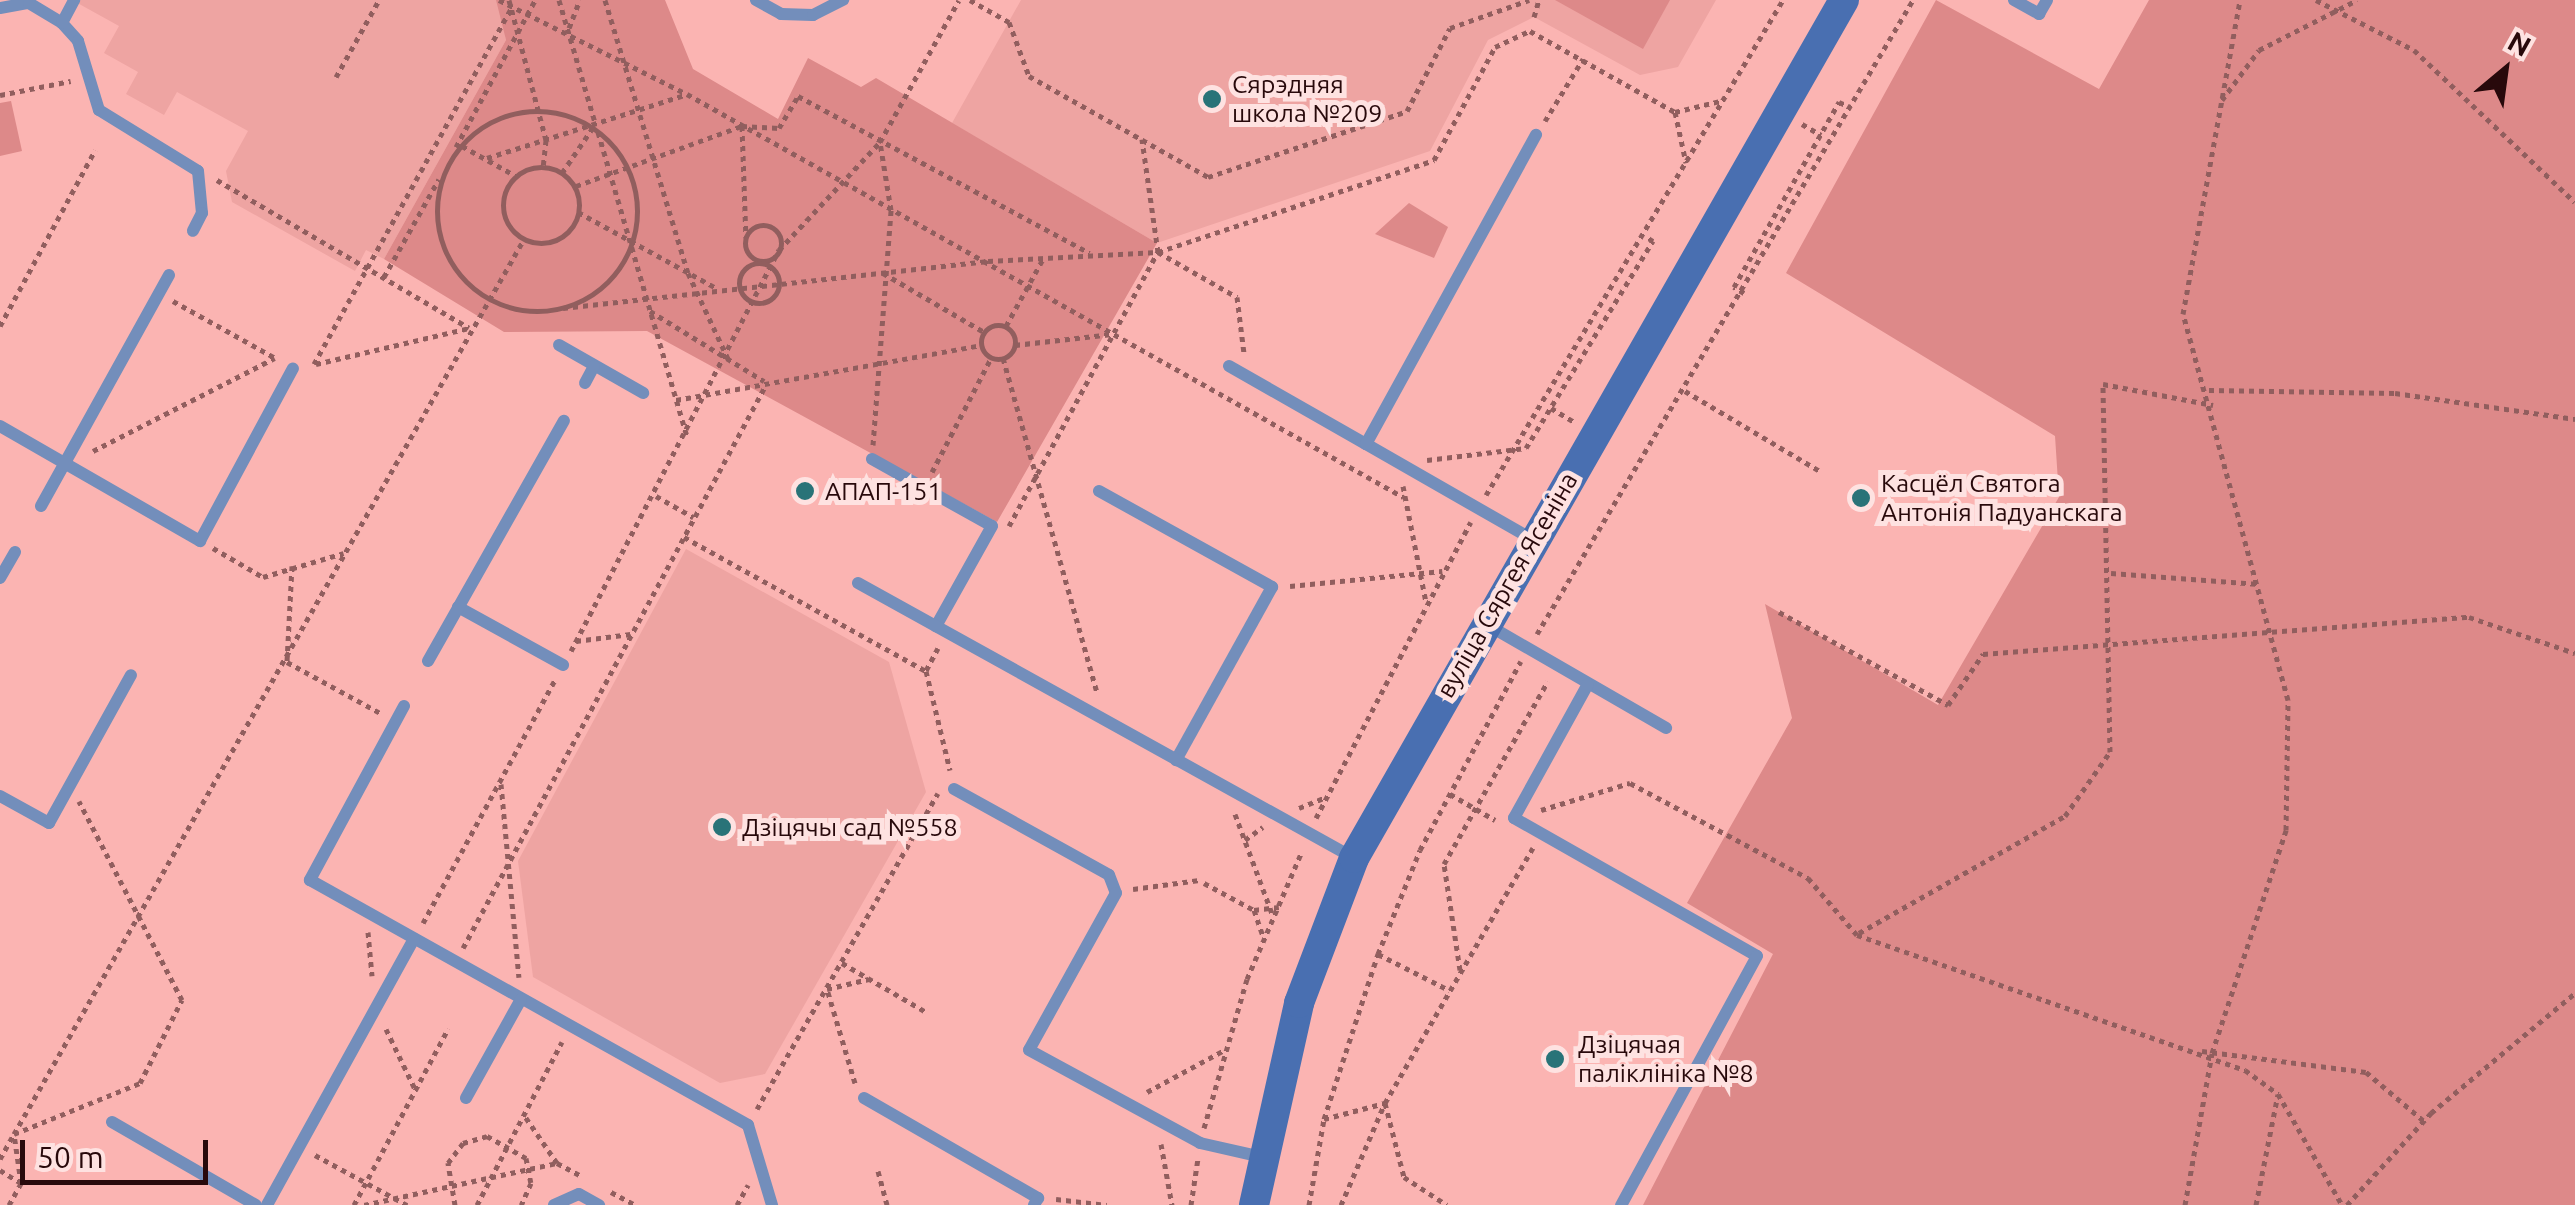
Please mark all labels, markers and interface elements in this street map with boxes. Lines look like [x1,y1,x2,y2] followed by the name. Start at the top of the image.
[2455,20,2555,120] north arrow
[2503,25,2536,62] text: N
[1232,70,1382,129] place label: Сярэдняя школа №209
[1201,88,1223,110] marker: Сярэдняя школа №209
[1430,467,1584,703] street label: вуліца Сяргея Ясеніна
[1881,469,2123,528] place label: Касцёл Святога Антонія Падуанскага
[825,476,942,506] place label: АПАП-151
[794,480,816,502] marker: АПАП-151
[1850,487,1872,509] marker: Касцёл Святога Антонія Падуанскага
[742,812,958,842] place label: Дзіцячы сад №558
[711,816,733,838] marker: Дзіцячы сад №558
[1578,1030,1754,1089] place label: Дзіцячая паліклініка №8
[1542,1046,1568,1072] marker: Дзіцячая паліклініка №8
[25,1120,212,1182] scale bar
[37,1140,104,1174] text: 50 m

